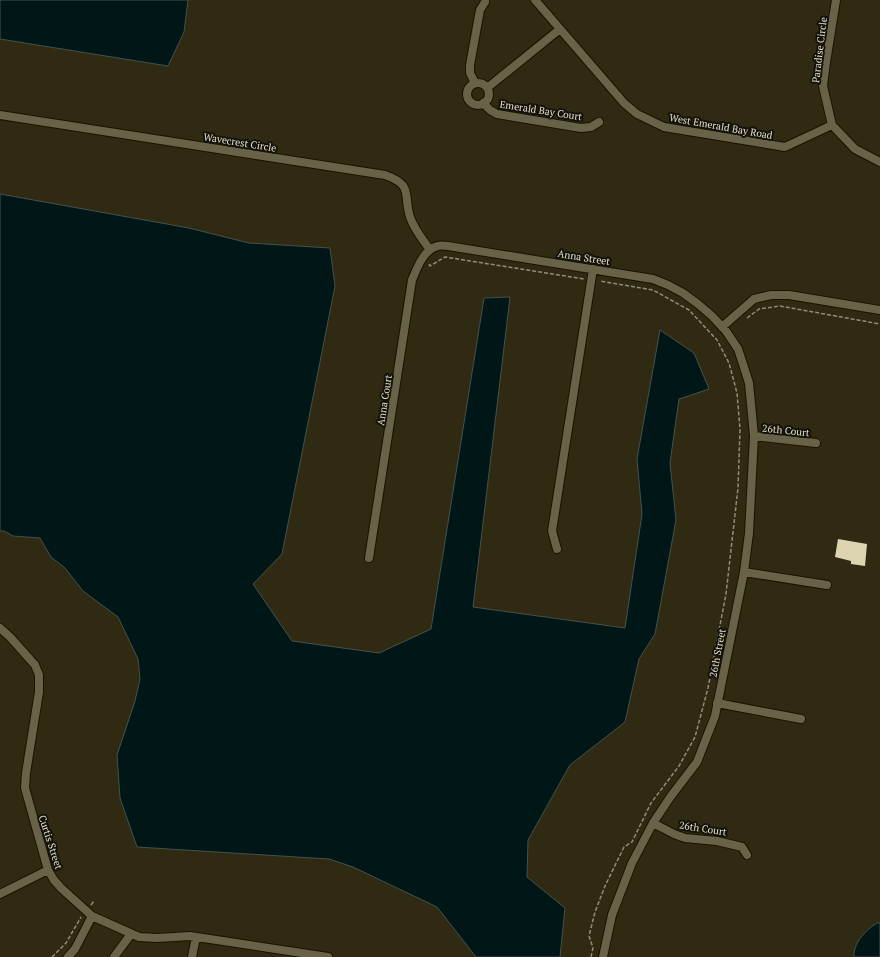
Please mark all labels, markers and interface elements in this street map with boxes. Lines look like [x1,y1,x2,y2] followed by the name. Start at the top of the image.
[809,16,830,84] street label: Paradise Circle
[499,98,583,123] street label: Emerald Bay Court
[668,111,774,142] street label: West Emerald Bay Road
[203,130,277,155] street label: Wavecrest Circle
[557,247,611,268] street label: Anna Street
[374,373,395,426] street label: Anna Court
[762,422,811,439] street label: 26th Court
[706,627,729,679] street label: 26th Street
[36,813,65,871] street label: Curtis Street
[678,818,728,839] street label: 26th Court

